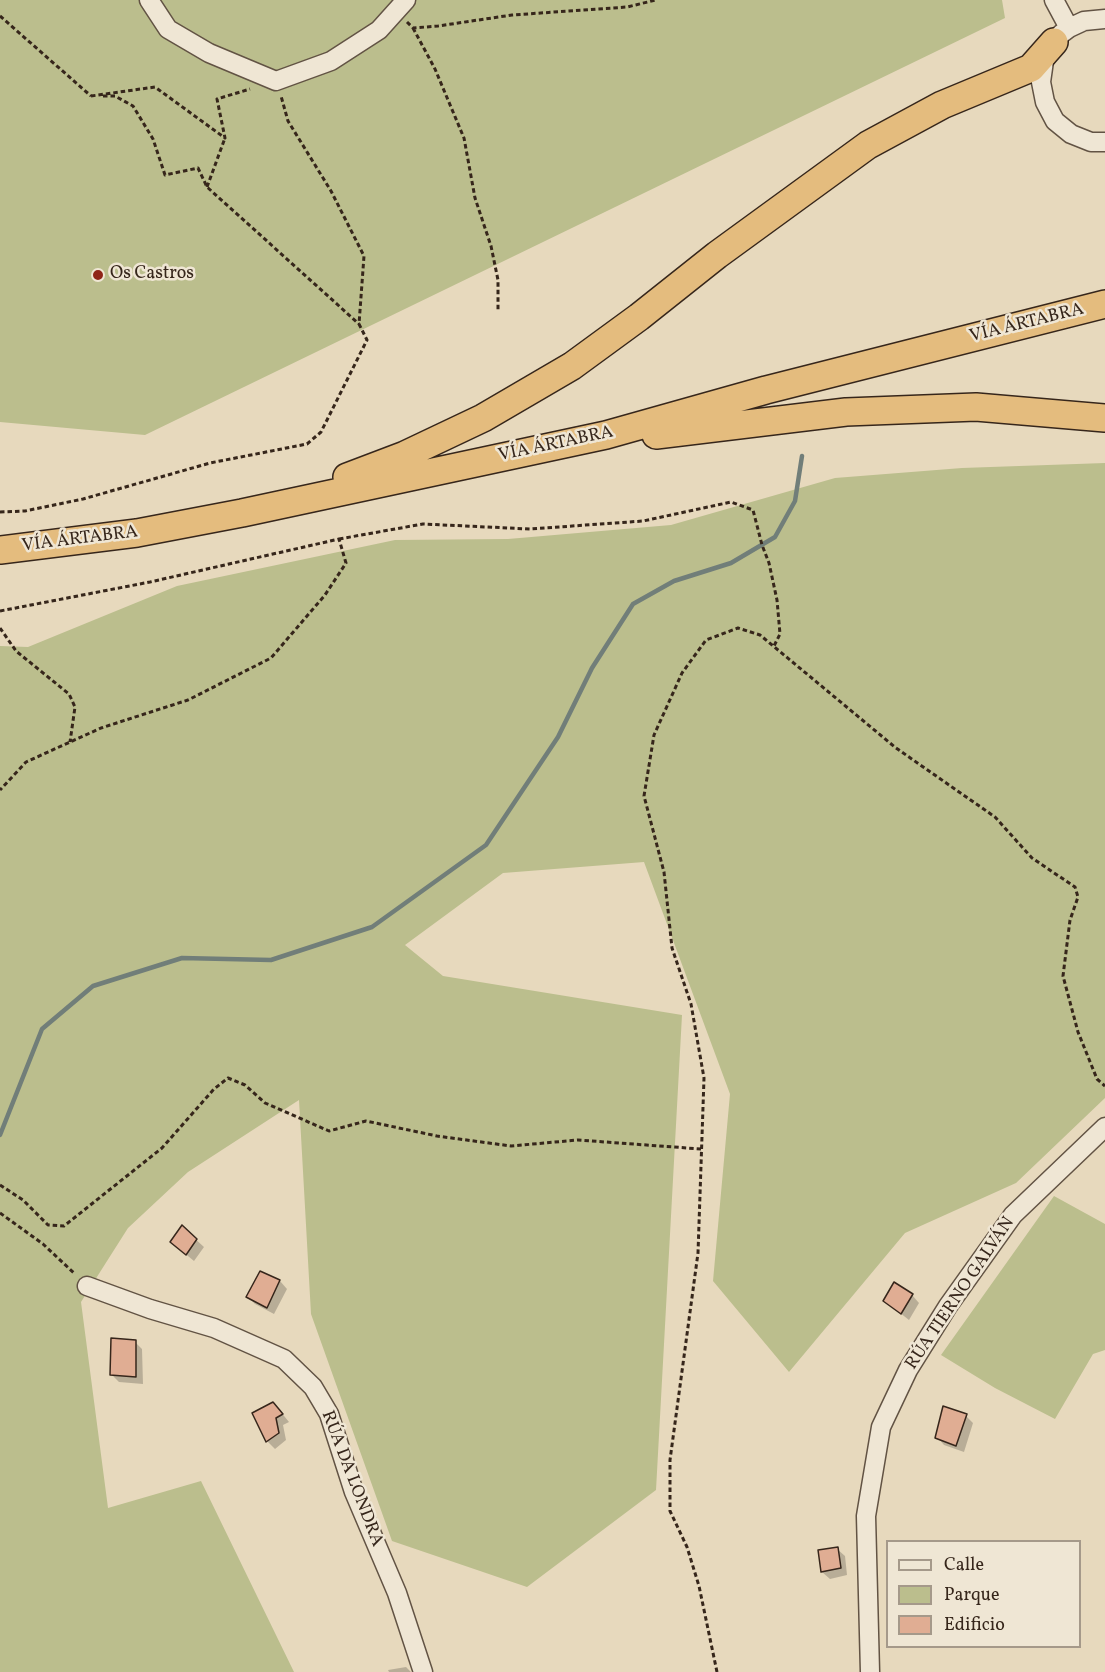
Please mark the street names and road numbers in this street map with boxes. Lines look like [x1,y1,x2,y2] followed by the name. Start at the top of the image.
[968,299,1086,349] street label: VÍA ÁRTABRA
[497,422,615,468] street label: VÍA ÁRTABRA
[21,522,139,558] street label: VÍA ÁRTABRA
[902,1214,1020,1374] street label: RÚA TIERNO GALVÁN
[315,1408,387,1550] street label: RÚA DA LONDRA

